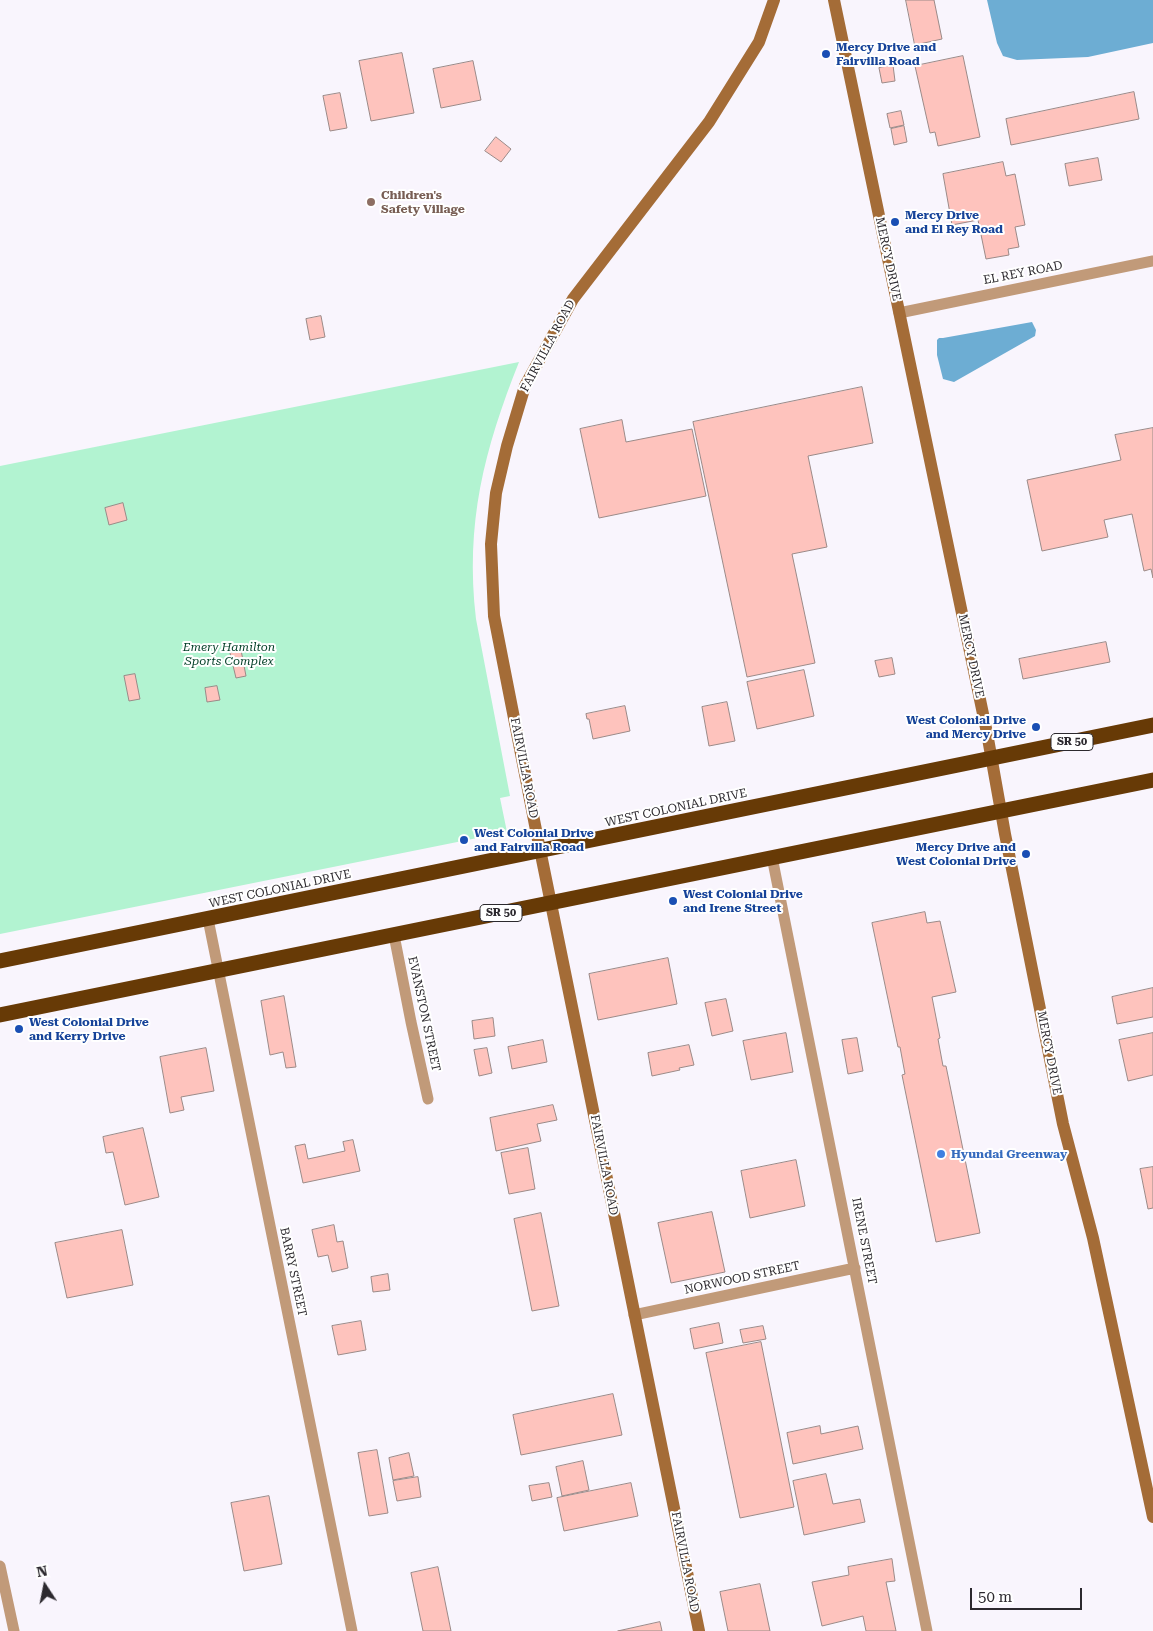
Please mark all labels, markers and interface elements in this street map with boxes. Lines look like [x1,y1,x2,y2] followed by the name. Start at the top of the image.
[836,40,936,68] place label: Mercy Drive and Fairvilla Road
[820,48,832,60] marker: Mercy Drive and Fairvilla Road
[381,188,465,216] place label: Children's Safety Village
[365,196,377,208] marker: Children's Safety Village
[905,208,1003,236] place label: Mercy Drive and El Rey Road
[872,216,904,302] street label: MERCY DRIVE
[889,216,901,228] marker: Mercy Drive and El Rey Road
[982,258,1064,288] street label: EL REY ROAD
[518,297,578,395] street label: FAIRVILLA ROAD
[955,613,987,699] street label: MERCY DRIVE
[183,640,275,668] park label: Emery Hamilton Sports Complex
[906,713,1026,741] place label: West Colonial Drive and Mercy Drive
[507,716,541,820] street label: FAIRVILLA ROAD
[1030,721,1042,733] marker: West Colonial Drive and Mercy Drive
[1051,734,1093,750] road number: SR 50
[604,786,748,830] street label: WEST COLONIAL DRIVE
[474,826,594,854] place label: West Colonial Drive and Fairvilla Road
[458,834,470,846] marker: West Colonial Drive and Fairvilla Road
[896,840,1016,868] place label: Mercy Drive and West Colonial Drive
[1020,848,1032,860] marker: Mercy Drive and West Colonial Drive
[208,867,352,911] street label: WEST COLONIAL DRIVE
[683,887,803,915] place label: West Colonial Drive and Irene Street
[667,895,679,907] marker: West Colonial Drive and Irene Street
[480,904,522,921] road number: SR 50
[405,955,443,1073] street label: EVANSTON STREET
[1034,1010,1064,1096] street label: MERCY DRIVE
[29,1015,149,1043] place label: West Colonial Drive and Kerry Drive
[13,1023,25,1035] marker: West Colonial Drive and Kerry Drive
[587,1113,621,1217] street label: FAIRVILLA ROAD
[951,1147,1067,1161] place label: Hyundai Greenway
[935,1148,947,1160] marker: Hyundai Greenway
[849,1197,879,1285] street label: IRENE STREET
[277,1226,309,1318] street label: BARRY STREET
[683,1259,801,1297] street label: NORWOOD STREET
[668,1510,702,1614] street label: FAIRVILLA ROAD
[20,1561,70,1611] north arrow
[35,1562,49,1580] text: N
[973,1578,1086,1610] scale bar
[978,1588,1012,1606] text: 50 m

